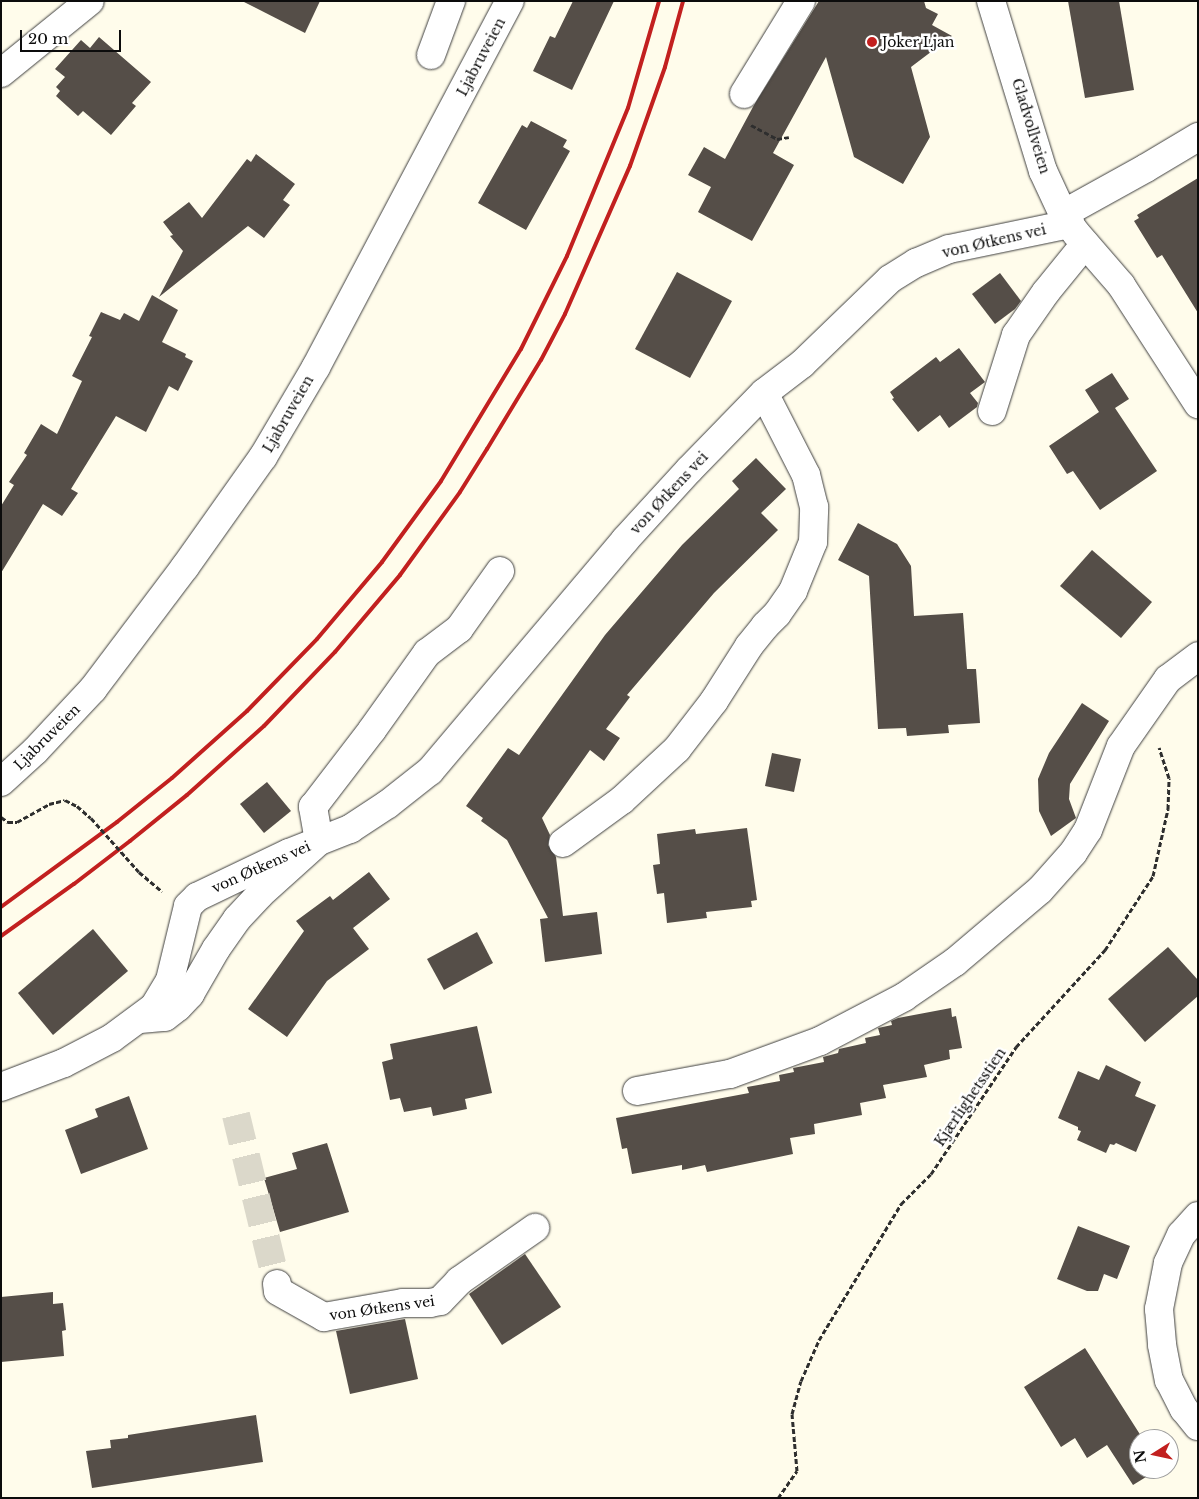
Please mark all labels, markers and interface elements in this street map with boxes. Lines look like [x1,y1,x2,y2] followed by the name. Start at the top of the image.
[453,15,509,99] street label: Ljabruveien
[22,20,124,52] scale bar
[28,29,68,48] text: 20 m
[882,34,955,50] place label: Joker Ljan
[866,36,878,48] marker: Joker Ljan
[1009,76,1053,176] street label: Gladvollveien
[940,221,1048,261] street label: von Øtkens vei
[259,373,317,455] street label: Ljabruveien
[626,448,712,538] street label: von Øtkens vei
[11,701,83,773] street label: Ljabruveien
[209,838,313,896] street label: von Øtkens vei
[931,1045,1009,1149] street label: Kjærlighetsstien
[328,1292,436,1324] street label: von Øtkens vei
[1129,1429,1179,1479] north arrow
[1130,1448,1150,1464] text: N

